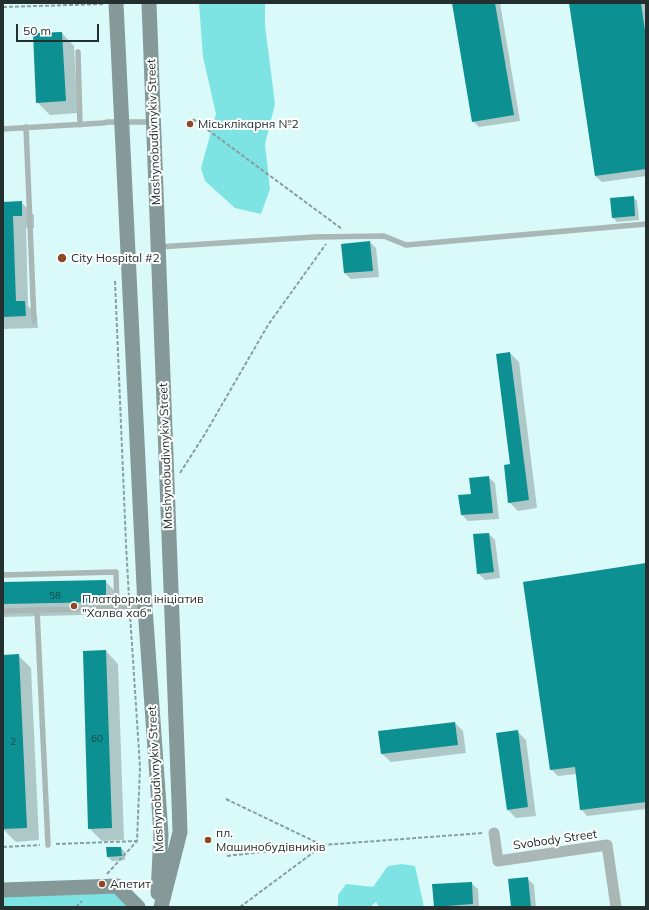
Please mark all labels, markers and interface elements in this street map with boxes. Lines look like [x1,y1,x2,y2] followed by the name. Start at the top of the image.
[18,16,101,42] scale bar
[23,23,51,38] text: 50 m
[144,59,164,205] street label: Mashynobudivnykiv Street
[198,117,299,131] place label: Міськлікарня №2
[185,119,195,129] marker: Міськлікарня №2
[71,251,160,265] place label: City Hospital #2
[56,252,68,264] marker: City Hospital #2
[156,383,176,529] street label: Mashynobudivnykiv Street
[49,590,61,602] house number: 58
[82,592,204,620] place label: Платформа ініціатив "Халва хаб"
[69,601,79,611] marker: Платформа ініціатив "Халва хаб"
[145,706,167,852] street label: Mashynobudivnykiv Street
[91,733,103,745] house number: 60
[10,736,16,748] house number: 2
[216,826,325,854] place label: пл. Машинобудівників
[512,827,598,853] street label: Svobody Street
[203,835,213,845] marker: пл. Машинобудівників
[110,877,151,891] place label: Апетит
[97,879,107,889] marker: Апетит

